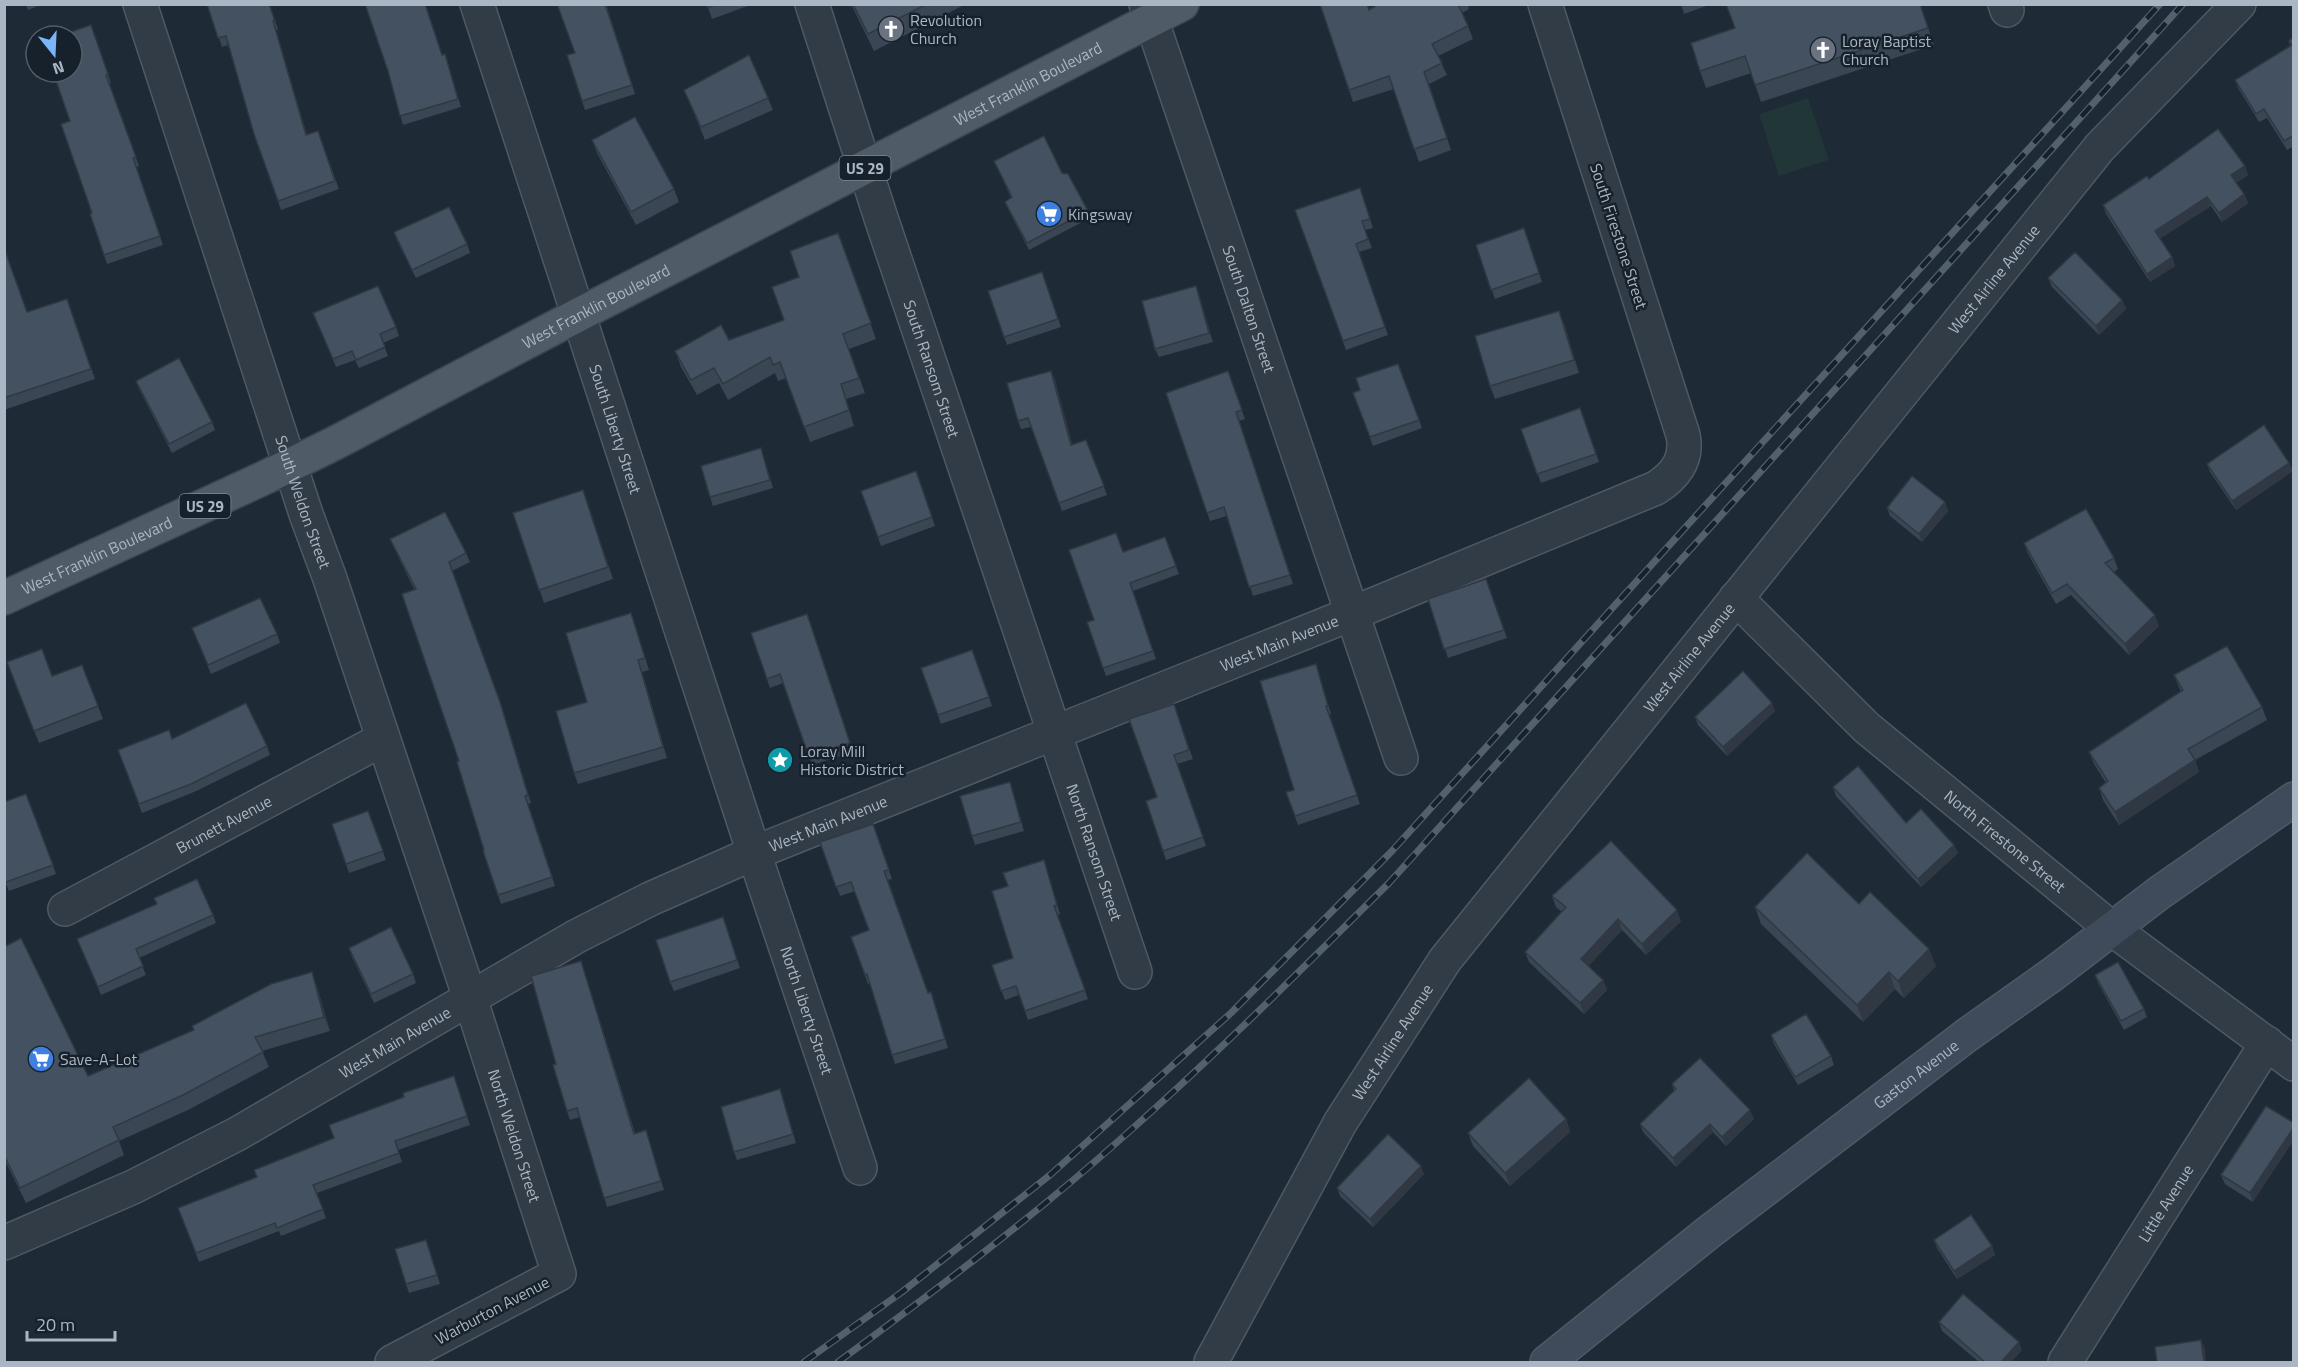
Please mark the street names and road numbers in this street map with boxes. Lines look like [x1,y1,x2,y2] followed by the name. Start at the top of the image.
[949,35,1106,132] street label: West Franklin Boulevard
[840,156,890,180] road number: US 29
[1584,160,1654,312] street label: South Firestone Street
[1942,219,2045,339] street label: West Airline Avenue
[1216,242,1282,376] street label: South Dalton Street
[518,258,674,355] street label: West Franklin Boulevard
[897,297,966,441] street label: South Ransom Street
[583,361,648,497] street label: South Liberty Street
[269,432,337,572] street label: South Weldon Street
[180,494,230,518] road number: US 29
[17,510,176,600] street label: West Franklin Boulevard
[1637,597,1740,717] street label: West Airline Avenue
[1216,608,1342,677] street label: West Main Avenue
[1060,780,1129,924] street label: North Ransom Street
[1939,784,2071,898] street label: North Firestone Street
[172,789,276,860] street label: Brunett Avenue
[765,789,891,858] street label: West Main Avenue
[774,943,840,1078] street label: North Liberty Street
[1346,979,1439,1105] street label: West Airline Avenue
[334,1000,455,1084] street label: West Main Avenue
[1868,1034,1964,1114] street label: Gaston Avenue
[482,1066,547,1206] street label: North Weldon Street
[2132,1160,2199,1247] street label: Little Avenue
[431,1270,553,1350] street label: Warburton Avenue

